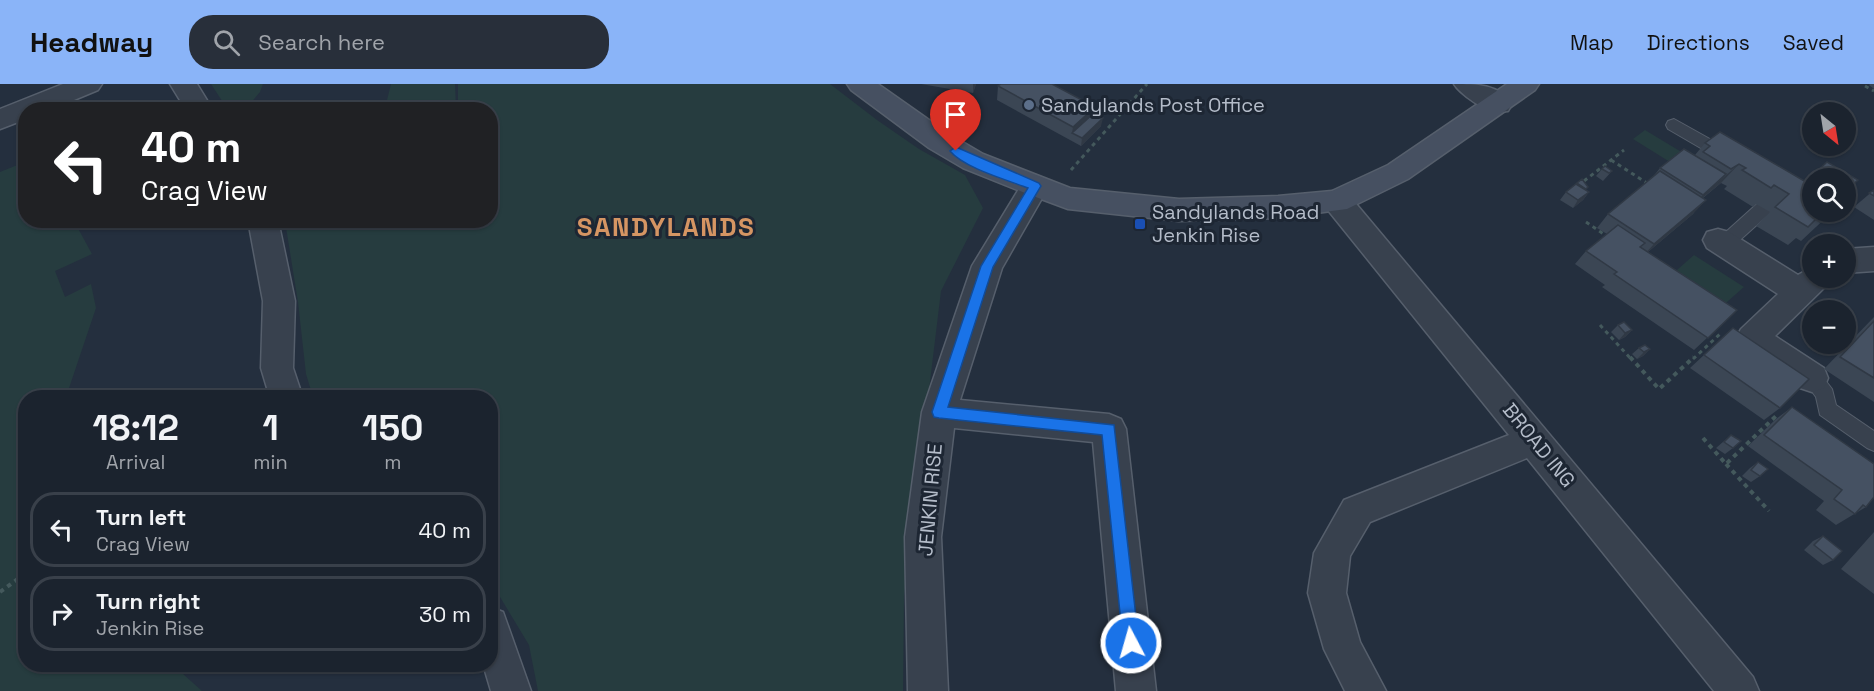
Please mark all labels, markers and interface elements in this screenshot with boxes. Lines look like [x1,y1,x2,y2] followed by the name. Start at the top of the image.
[189,15,609,69] search box
[30,24,153,60] text: Headway
[210,26,243,59] icon: search
[258,28,385,56] text: Search here
[1570,29,1614,56] text: Map
[1647,29,1750,56] text: Directions
[1783,29,1844,56] text: Saved
[930,89,981,151] pin
[1041,92,1265,118] place label: Sandylands Post Office
[939,98,972,131] icon: arrive
[1022,98,1036,112] marker: Sandylands Post Office
[1802,102,1856,156] north arrow
[1802,102,1856,354] map controls
[141,121,241,174] text: 40 m
[42,126,120,204] icon: left
[1802,168,1856,222] button: search
[141,173,268,208] text: Crag View
[1152,199,1319,248] place label: Sandylands Road Jenkin Rise
[577,210,755,244] district label: SANDYLANDS
[1133,217,1147,231] marker: Sandylands Road Jenkin Rise
[1802,234,1856,288] button: +
[1802,300,1856,354] button: −
[1497,397,1581,493] street label: BROAD ING
[93,405,179,451] text: 18:12
[262,405,279,451] text: 1
[362,405,423,451] text: 150
[912,443,948,557] street label: JENKIN RISE
[106,449,165,475] text: Arrival
[253,449,288,475] text: min
[384,449,401,475] text: m
[96,503,186,531] text: Turn left
[45,513,78,546] icon: left
[419,516,471,544] text: 40 m
[96,531,190,557] text: Crag View
[96,587,201,615] text: Turn right
[45,597,78,630] icon: right
[419,600,471,628] text: 30 m
[1099,611,1163,675] position arrow
[96,615,204,641] text: Jenkin Rise

